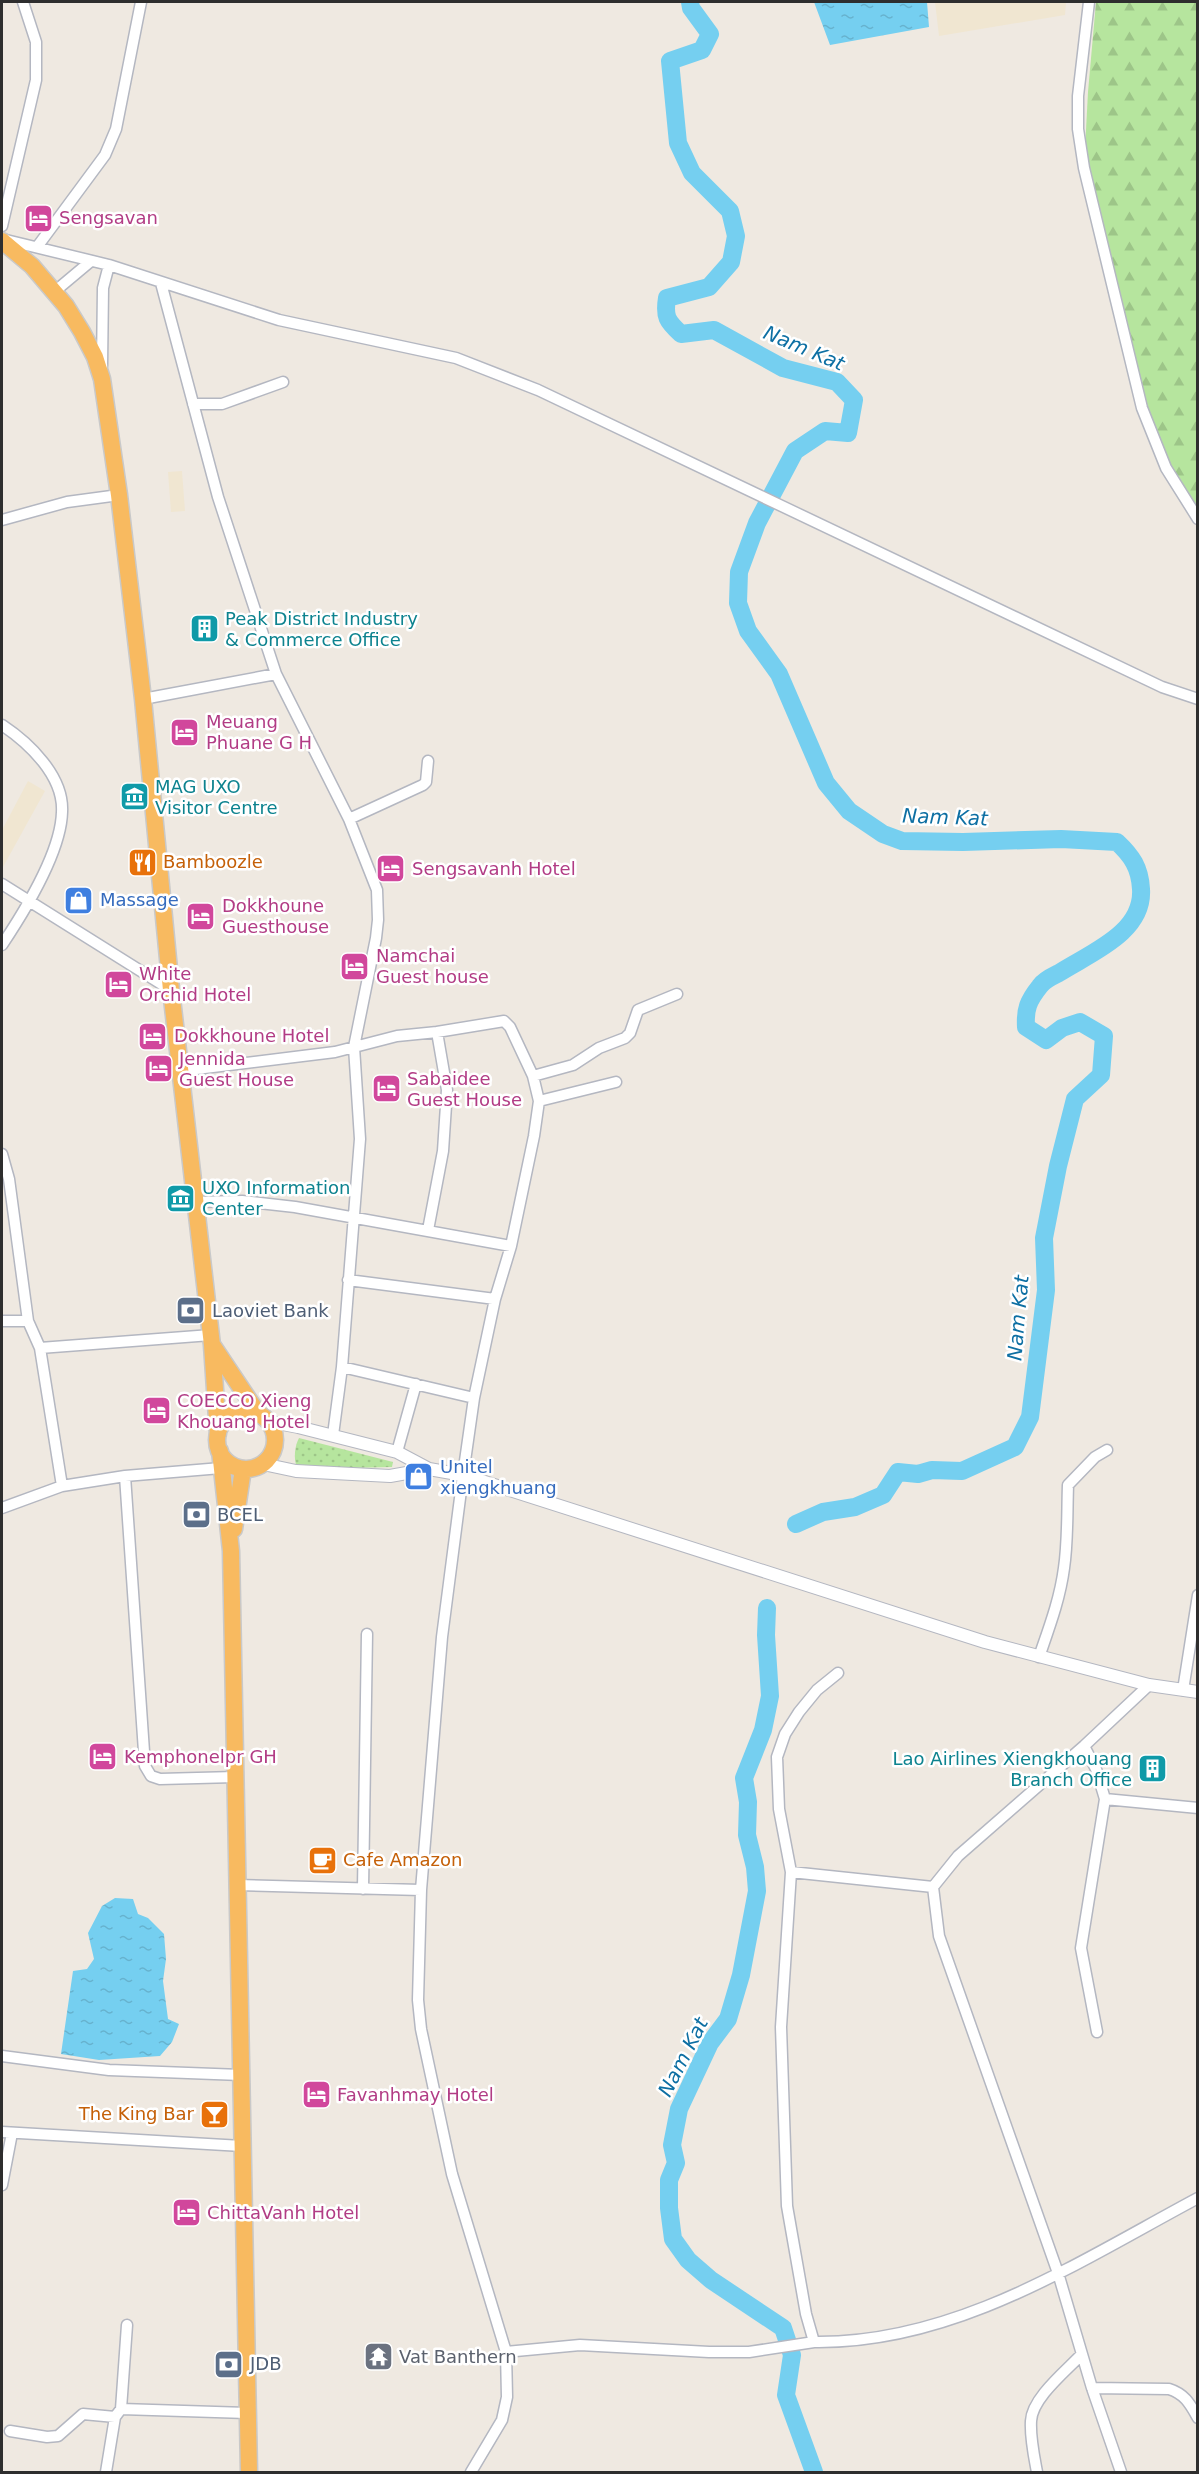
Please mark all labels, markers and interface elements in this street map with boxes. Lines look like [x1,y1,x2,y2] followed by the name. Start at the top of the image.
[22,202,54,234] hotel icon: Sengsavan
[59,207,158,228] place label: Sengsavan
[760,320,849,376] water label: Nam Kat
[225,608,418,650] place label: Peak District Industry & Commerce Office
[188,613,220,645] building icon: Peak District Industry & Commerce Office
[206,711,312,753] place label: Meuang Phuane G H
[169,716,201,748] hotel icon: Meuang Phuane G H
[155,776,278,818] place label: MAG UXO Visitor Centre
[118,781,150,813] museum icon: MAG UXO Visitor Centre
[902,804,989,831] water label: Nam Kat
[126,846,158,878] restaurant icon: Bamboozle
[163,851,263,872] place label: Bamboozle
[375,853,407,885] hotel icon: Sengsavanh Hotel
[412,858,576,879] place label: Sengsavanh Hotel
[63,884,95,916] shop icon: Massage
[100,889,179,910] place label: Massage
[222,895,329,937] place label: Dokkhoune Guesthouse
[185,900,217,932] hotel icon: Dokkhoune Guesthouse
[376,945,489,987] place label: Namchai Guest house
[339,950,371,982] hotel icon: Namchai Guest house
[139,963,251,1005] place label: White Orchid Hotel
[102,968,134,1000] hotel icon: White Orchid Hotel
[137,1020,169,1052] hotel icon: Dokkhoune Hotel
[174,1025,329,1046] place label: Dokkhoune Hotel
[178,1048,294,1090] place label: Jennida Guest House
[142,1053,174,1085] hotel icon: Jennida Guest House
[407,1068,522,1110] place label: Sabaidee Guest House
[370,1073,402,1105] hotel icon: Sabaidee Guest House
[202,1177,350,1219] place label: UXO Information Center
[165,1182,197,1214] museum icon: UXO Information Center
[1002,1273,1034,1362] water label: Nam Kat
[175,1295,207,1327] bank icon: Laoviet Bank
[212,1300,329,1321] place label: Laoviet Bank
[177,1390,311,1432] place label: COECCO Xieng Khouang Hotel
[140,1395,172,1427] hotel icon: COECCO Xieng Khouang Hotel
[440,1456,557,1498] place label: Unitel xiengkhuang
[403,1461,435,1493] shop icon: Unitel xiengkhuang
[180,1499,212,1531] bank icon: BCEL
[217,1504,263,1525] place label: BCEL
[87,1741,119,1773] hotel icon: Kemphonelpr GH
[124,1746,277,1767] place label: Kemphonelpr GH
[893,1748,1132,1790] place label: Lao Airlines Xiengkhouang Branch Office
[1137,1753,1169,1785] building icon: Lao Airlines Xiengkhouang Branch Office
[306,1844,338,1876] cafe icon: Cafe Amazon
[343,1849,462,1870] place label: Cafe Amazon
[653,2012,714,2101] water label: Nam Kat
[300,2079,332,2111] hotel icon: Favanhmay Hotel
[337,2084,494,2105] place label: Favanhmay Hotel
[199,2098,231,2130] bar icon: The King Bar
[78,2103,195,2124] place label: The King Bar
[170,2197,202,2229] hotel icon: ChittaVanh Hotel
[207,2202,359,2223] place label: ChittaVanh Hotel
[362,2341,394,2373] temple icon: Vat Banthern
[399,2346,517,2367] place label: Vat Banthern
[213,2348,245,2380] bank icon: JDB
[249,2353,282,2374] place label: JDB

